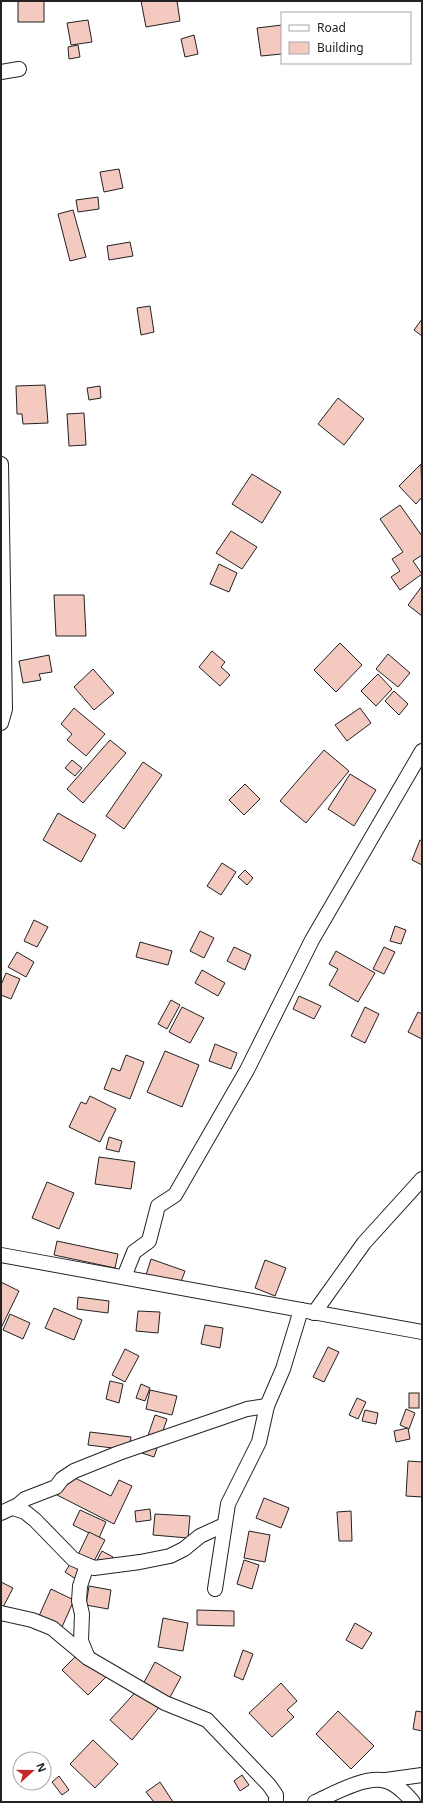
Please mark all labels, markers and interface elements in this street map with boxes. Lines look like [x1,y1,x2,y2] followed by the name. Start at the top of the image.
[281,12,411,64] legend
[317,19,346,36] text: Road
[317,39,364,56] text: Building
[12,1751,52,1791] north arrow
[33,1760,50,1774] text: N

